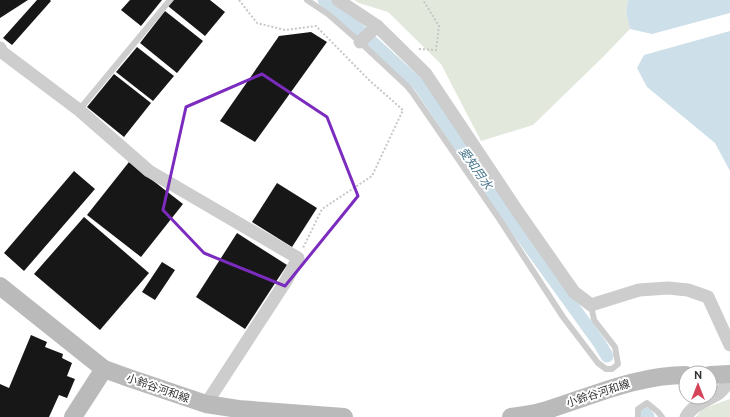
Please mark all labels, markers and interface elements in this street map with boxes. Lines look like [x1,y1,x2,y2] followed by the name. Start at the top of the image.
[457,145,496,193] water label: 愛知用水
[678,365,718,405] north arrow
[694,369,702,381] text: N
[125,372,191,404] street label: 小鈴谷河和線
[565,377,631,409] street label: 小鈴谷河和線

